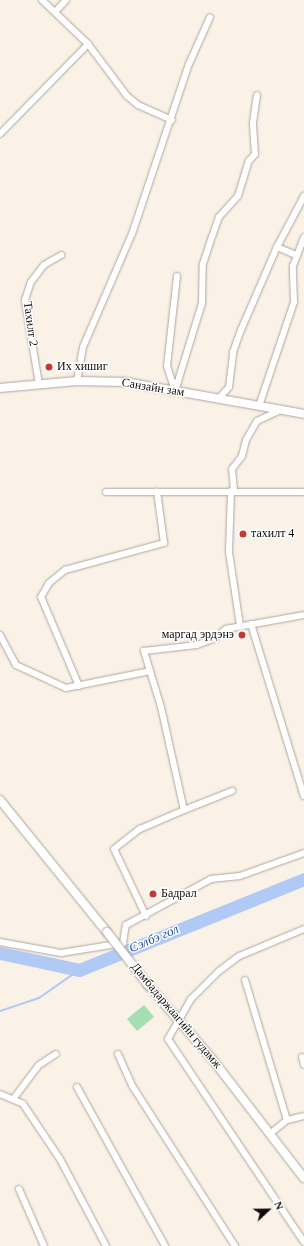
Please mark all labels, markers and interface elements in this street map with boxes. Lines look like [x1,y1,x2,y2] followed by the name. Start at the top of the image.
[20,301,40,347] street label: Тахилт 2
[57,360,108,374] place label: Их хишиг
[44,362,54,372] marker: Их хишиг
[121,376,185,400] street label: Санзайн зам
[251,527,294,541] place label: тахилт 4
[238,529,248,539] marker: тахилт 4
[162,628,234,642] place label: маргад эрдэнэ
[237,630,247,640] marker: маргад эрдэнэ
[161,887,197,901] place label: Бадрал
[148,889,158,899] marker: Бадрал
[127,922,181,956] water label: Сэлбэ гол
[128,960,224,1072] street label: Дамбадаржаагийн гудамж
[248,1190,288,1230] north arrow
[272,1200,286,1211] text: N

